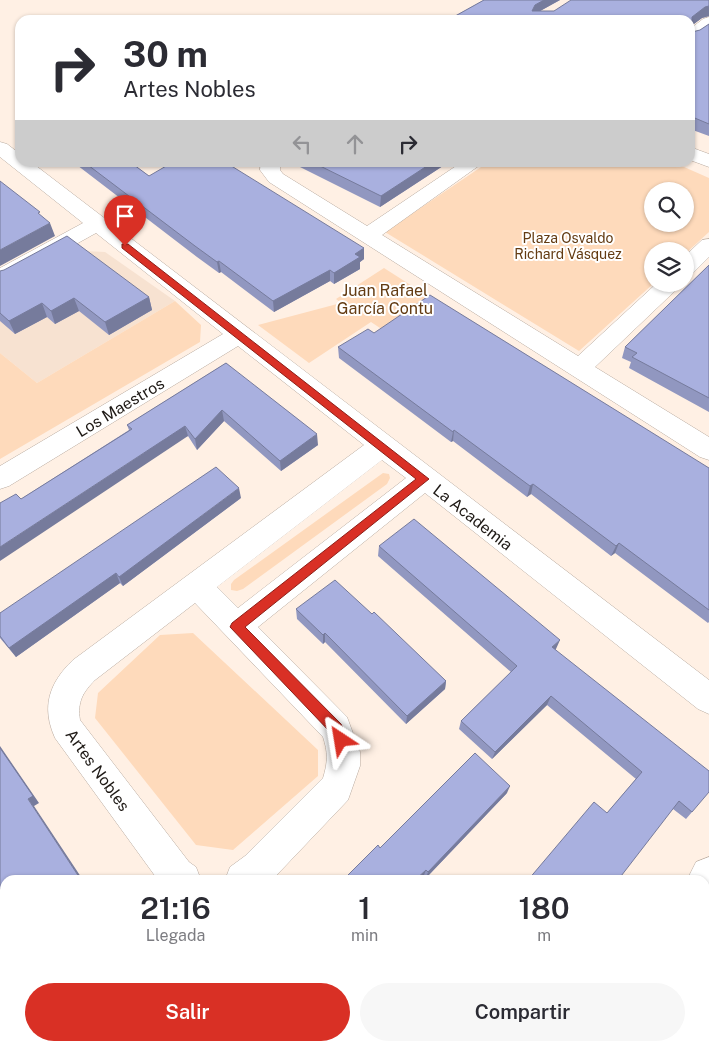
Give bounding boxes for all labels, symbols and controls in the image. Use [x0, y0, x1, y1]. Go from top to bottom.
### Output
text: 30 m [123, 34, 208, 75]
icon: right [40, 35, 105, 100]
text: Artes Nobles [123, 76, 256, 102]
icon: left [288, 130, 316, 158]
icon: ahead [341, 130, 369, 158]
icon: right [394, 130, 422, 158]
map controls [644, 182, 694, 292]
button: search [644, 182, 694, 232]
pin [104, 195, 146, 246]
icon: arrive [111, 202, 139, 230]
park label: Plaza Osvaldo Richard Vásquez [514, 230, 622, 262]
button: layers [644, 242, 694, 292]
park label: Juan Rafael García Contu [337, 281, 433, 318]
street label: Los Maestros [73, 374, 168, 441]
street label: La Academia [429, 480, 516, 554]
position arrow [314, 713, 366, 765]
street label: Artes Nobles [62, 726, 134, 815]
text: 21:16 [140, 890, 211, 926]
text: 1 [358, 890, 371, 926]
text: 180 [519, 890, 570, 926]
text: Llegada [146, 926, 205, 945]
text: min [351, 926, 378, 945]
text: m [537, 926, 551, 945]
button: Salir [25, 983, 350, 1041]
button: Compartir [360, 983, 685, 1041]

